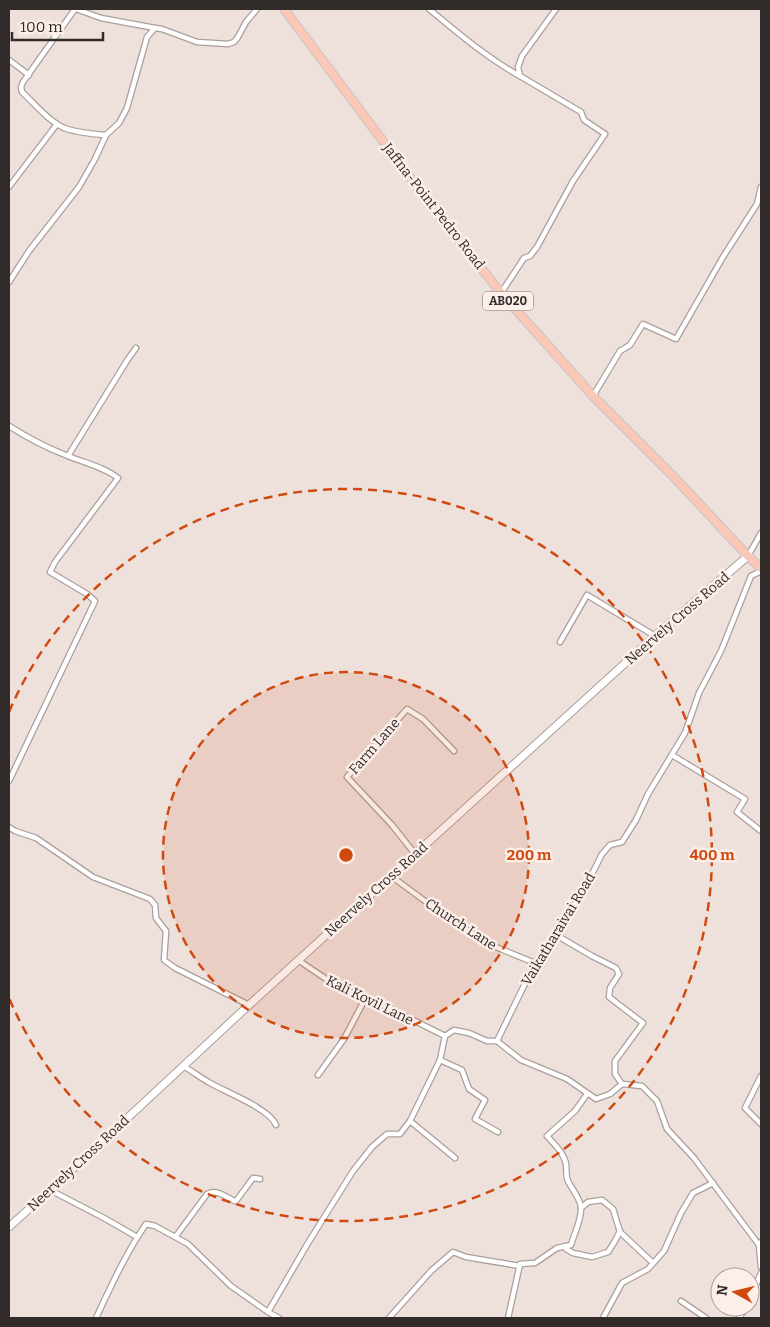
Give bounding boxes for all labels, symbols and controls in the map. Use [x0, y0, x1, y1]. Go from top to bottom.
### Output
scale bar [12, 10, 104, 42]
text: 100 m [20, 18, 63, 36]
street label: Jaffna-Point Pedro Road [378, 139, 488, 273]
road number: AB020 [483, 292, 533, 310]
street label: Neervely Cross Road [622, 568, 733, 668]
street label: Farm Lane [345, 715, 403, 778]
street label: Neervely Cross Road [321, 839, 431, 940]
centre of rings [337, 846, 355, 864]
text: 200 m [507, 846, 552, 864]
text: 400 m [689, 846, 735, 864]
street label: Vaikatharaivai Road [518, 870, 599, 989]
street label: Church Lane [422, 895, 500, 954]
street label: Kali Kovil Lane [323, 972, 416, 1029]
street label: Neervely Cross Road [24, 1112, 133, 1215]
north arrow [710, 1267, 760, 1317]
text: N [713, 1284, 732, 1297]

